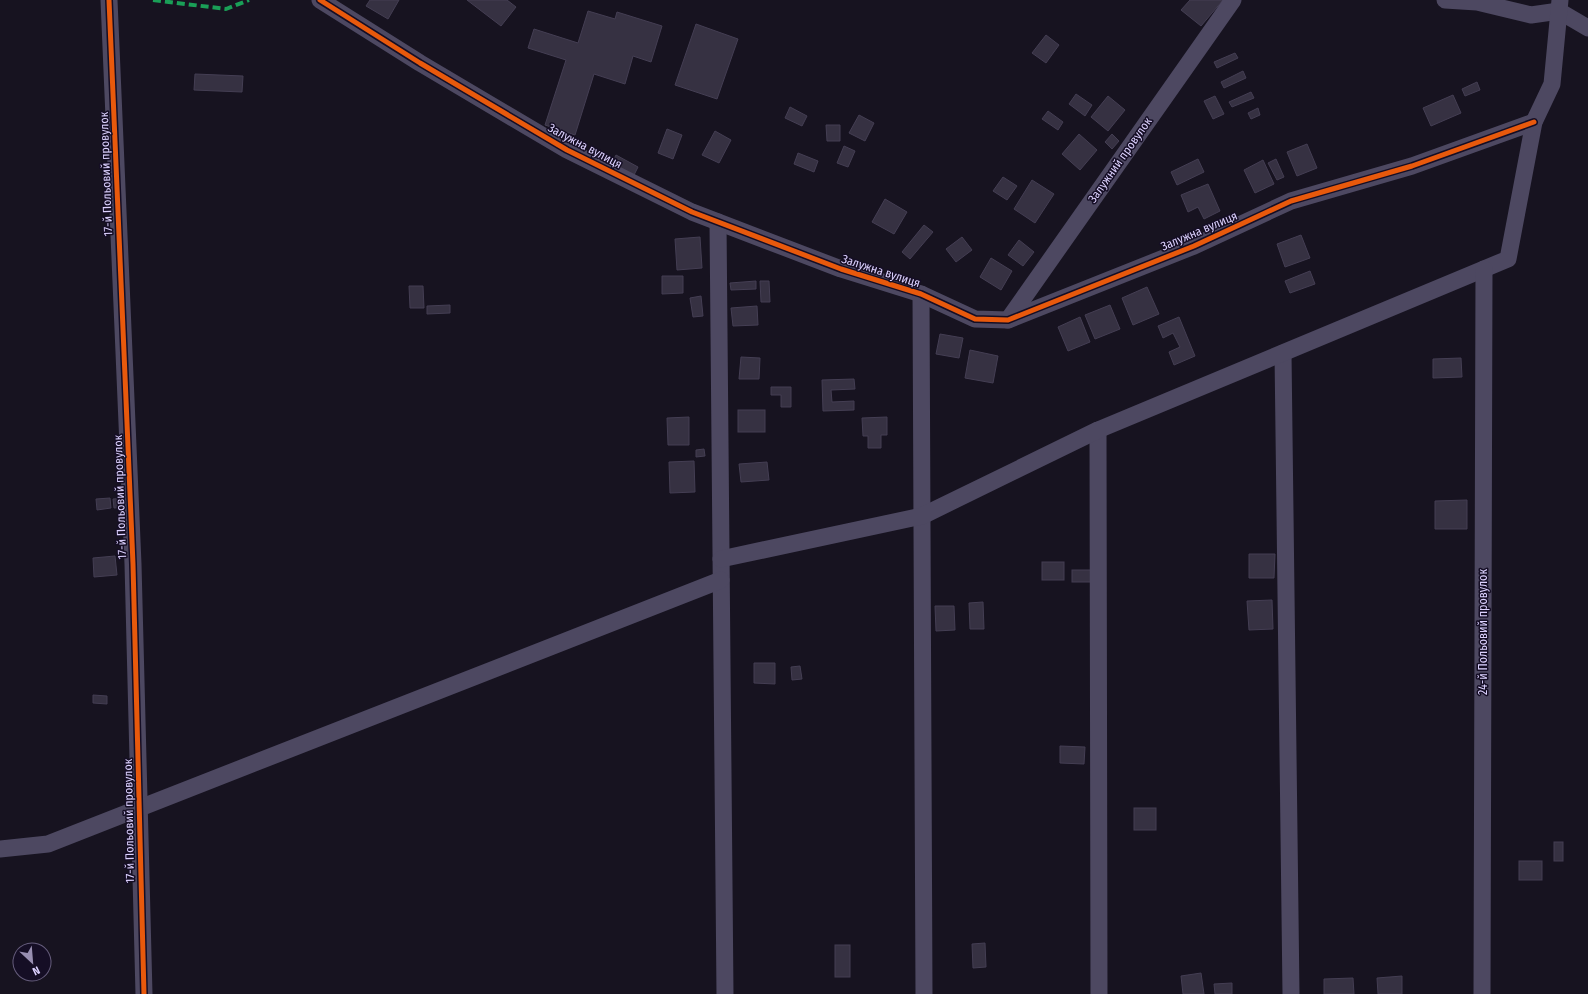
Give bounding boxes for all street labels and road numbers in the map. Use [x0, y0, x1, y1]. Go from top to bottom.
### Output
street label: 17-й Польовий провулок [97, 111, 115, 237]
street label: Залужний провулок [1085, 114, 1155, 205]
street label: Залужна вулиця [546, 121, 624, 171]
street label: Залужна вулиця [1159, 209, 1239, 253]
street label: Залужна вулиця [840, 252, 922, 290]
street label: 17-й Польовий провулок [111, 434, 129, 560]
street label: 24-й Польовий провулок [1476, 569, 1490, 695]
street label: 17-й Польовий провулок [121, 758, 137, 883]

